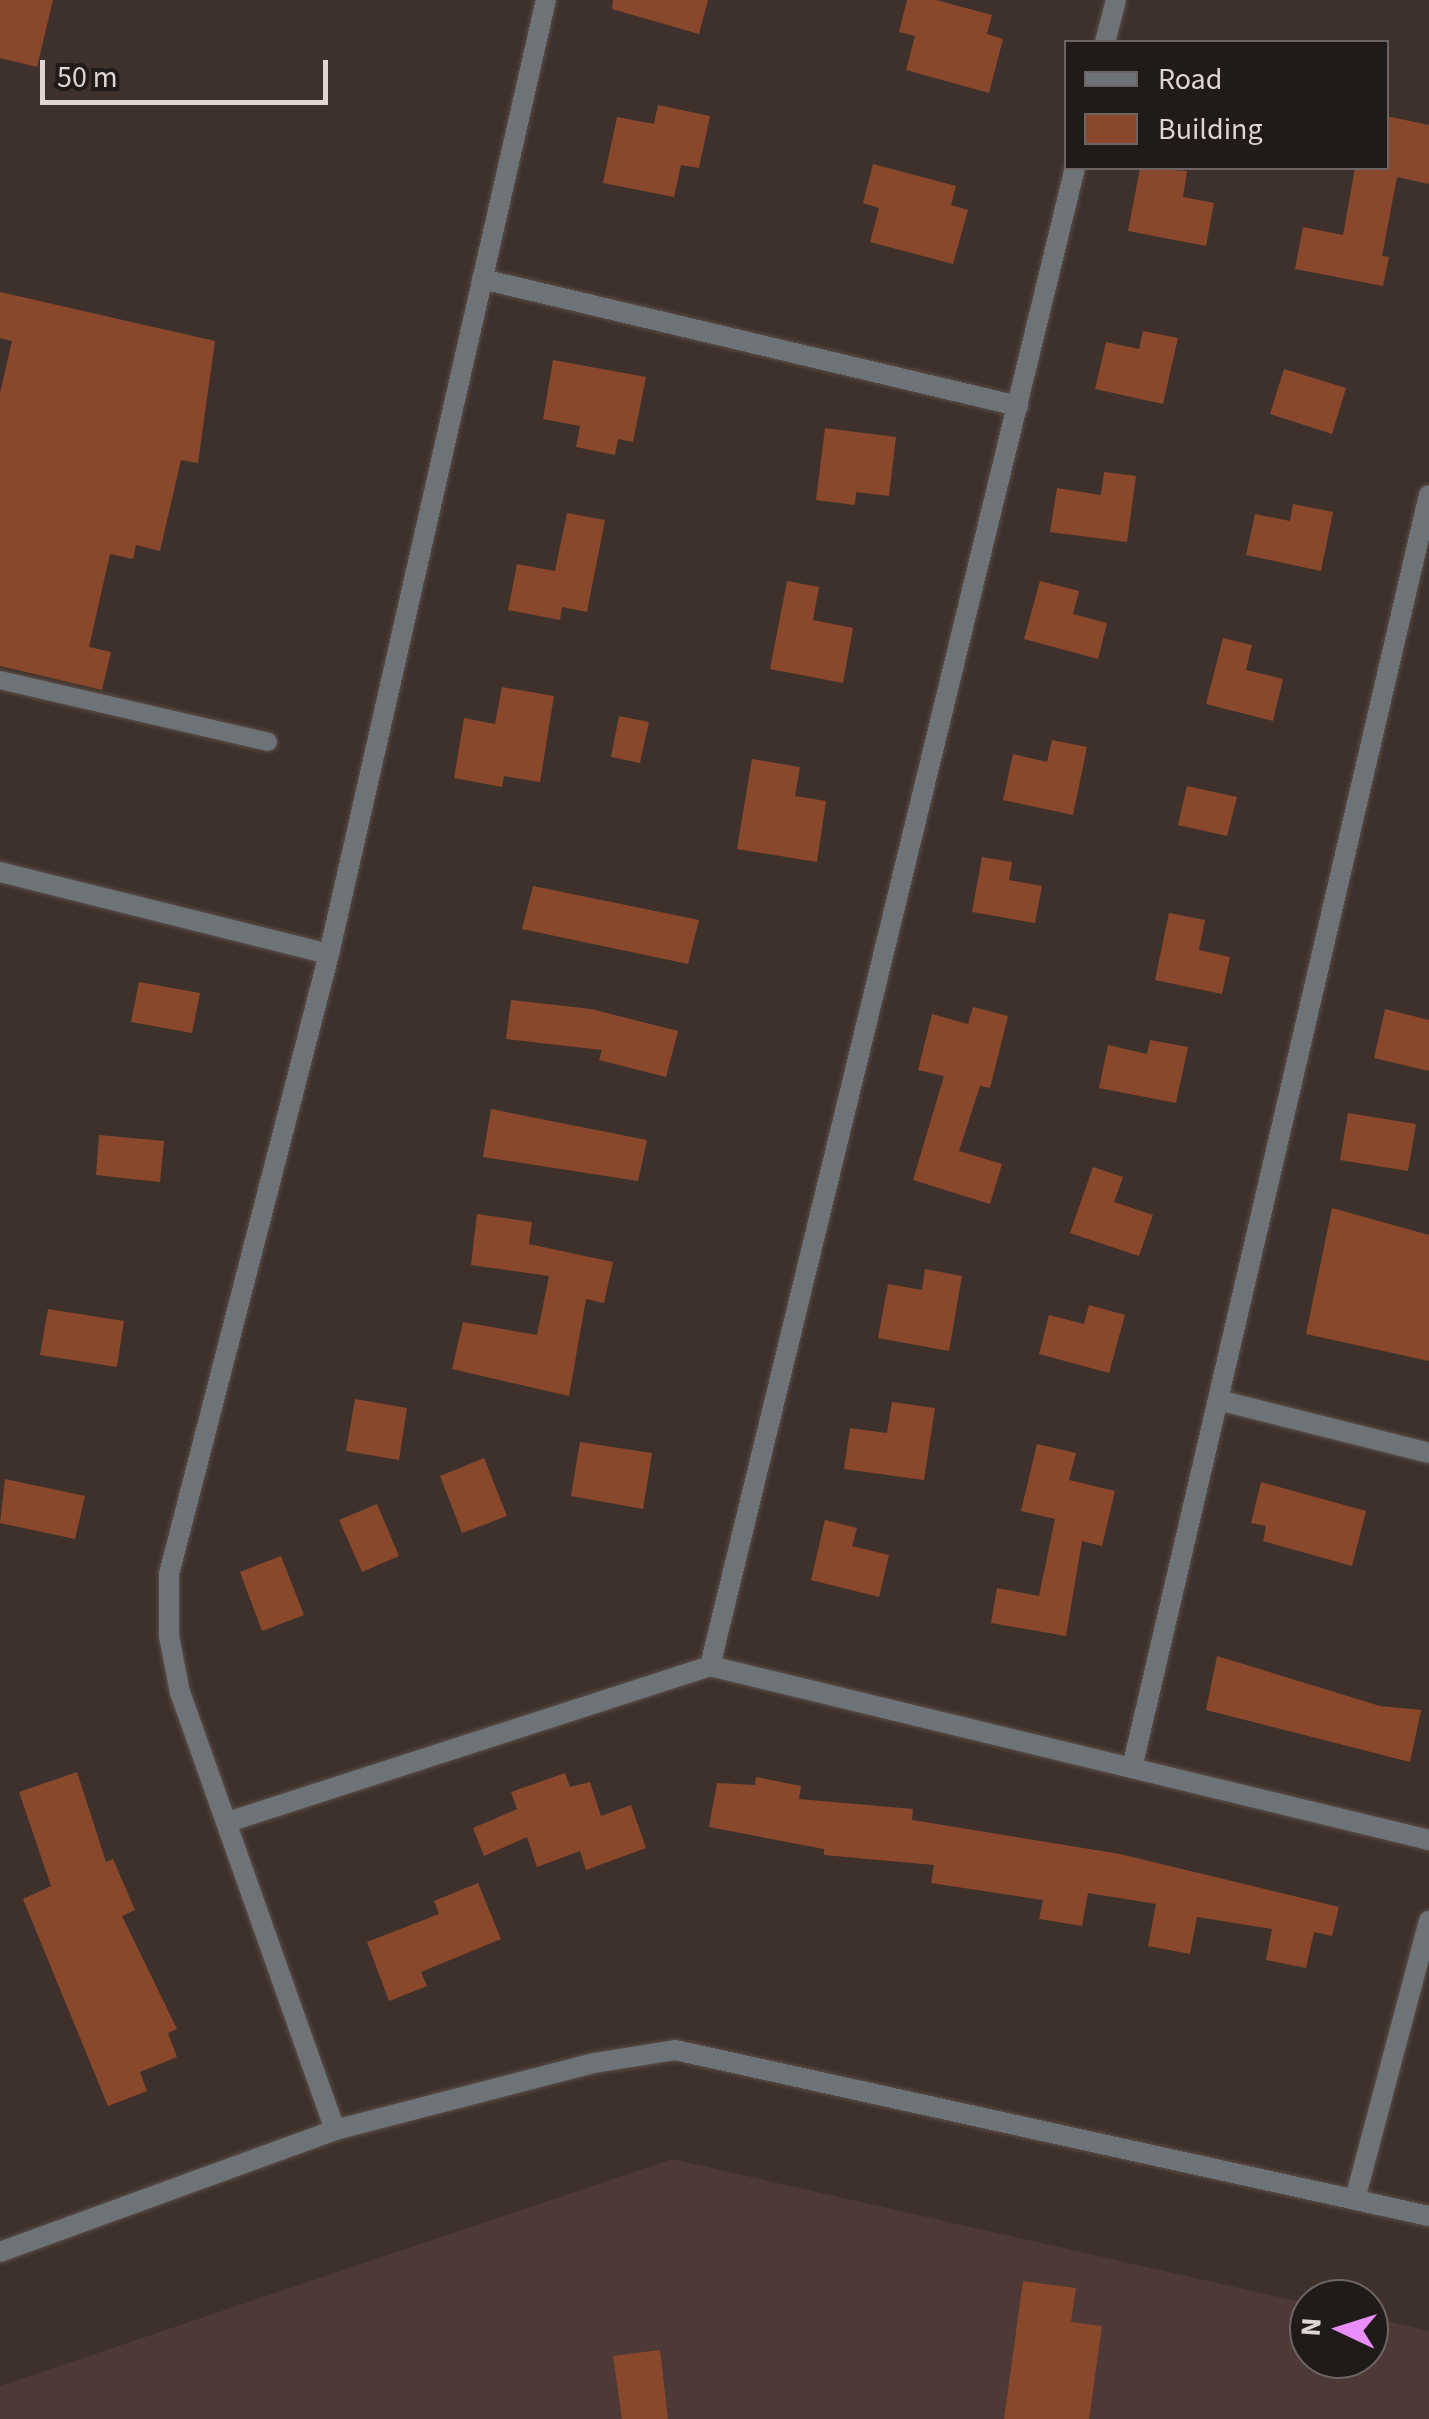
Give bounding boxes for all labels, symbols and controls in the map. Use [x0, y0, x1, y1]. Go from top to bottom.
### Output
scale bar [45, 40, 332, 102]
legend [1064, 40, 1389, 170]
text: 50 m [57, 56, 118, 99]
text: Road [1158, 58, 1222, 101]
text: Building [1158, 108, 1263, 151]
north arrow [1289, 2279, 1389, 2379]
text: N [1290, 2316, 1332, 2338]

